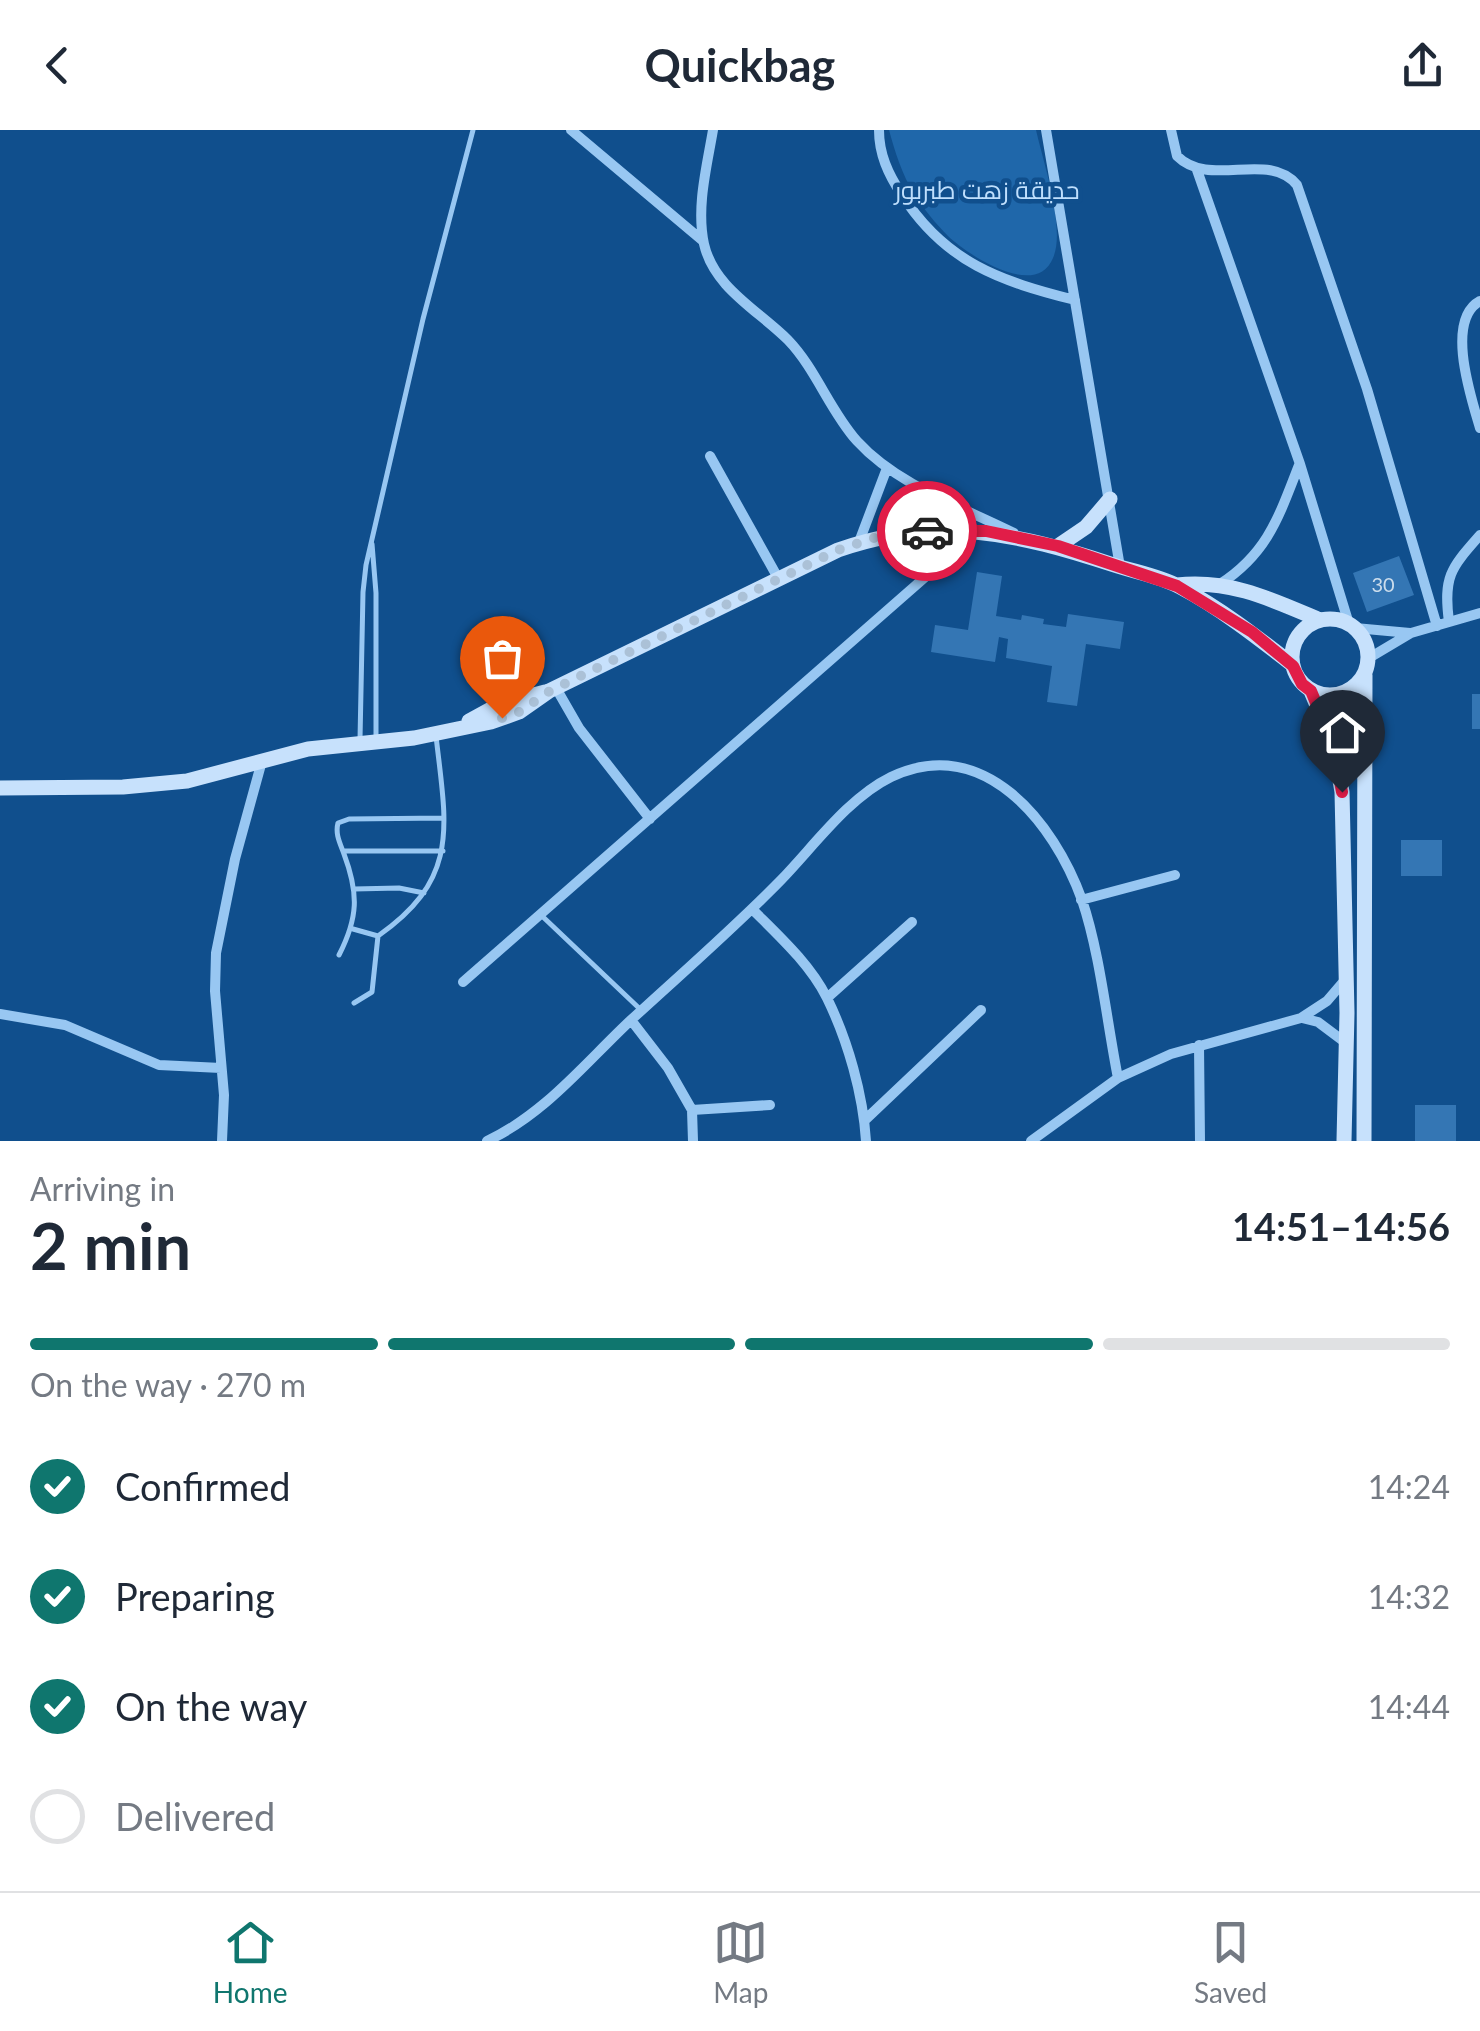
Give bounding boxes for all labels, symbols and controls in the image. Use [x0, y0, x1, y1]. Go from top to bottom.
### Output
icon: back [30, 38, 85, 93]
text: Quickbag [645, 38, 835, 92]
icon: share [1395, 38, 1450, 93]
park label: حديقة زهت طبربور [892, 174, 1080, 205]
courier [877, 481, 977, 581]
icon: car [900, 504, 955, 559]
house number: 30 [1371, 572, 1395, 596]
pin [460, 616, 545, 719]
icon: bag [475, 631, 530, 686]
pin [1300, 690, 1385, 793]
icon: home [1315, 705, 1370, 760]
text: Arriving in [30, 1169, 175, 1208]
text: 14:51–14:56 [1232, 1203, 1450, 1249]
text: 2 min [30, 1206, 191, 1284]
text: On the way · 270 m [30, 1365, 306, 1404]
icon: check [30, 1459, 85, 1514]
text: Confirmed [115, 1463, 291, 1509]
text: 14:24 [1368, 1467, 1450, 1506]
icon: check [30, 1569, 85, 1624]
text: Preparing [115, 1573, 275, 1619]
text: 14:32 [1368, 1577, 1450, 1616]
icon: check [30, 1679, 85, 1734]
text: On the way [115, 1683, 307, 1729]
text: 14:44 [1368, 1687, 1450, 1726]
text: Delivered [115, 1793, 275, 1839]
tab: Home [213, 1915, 287, 2009]
tab: Map [713, 1915, 768, 2009]
tab: Saved [1194, 1915, 1267, 2009]

